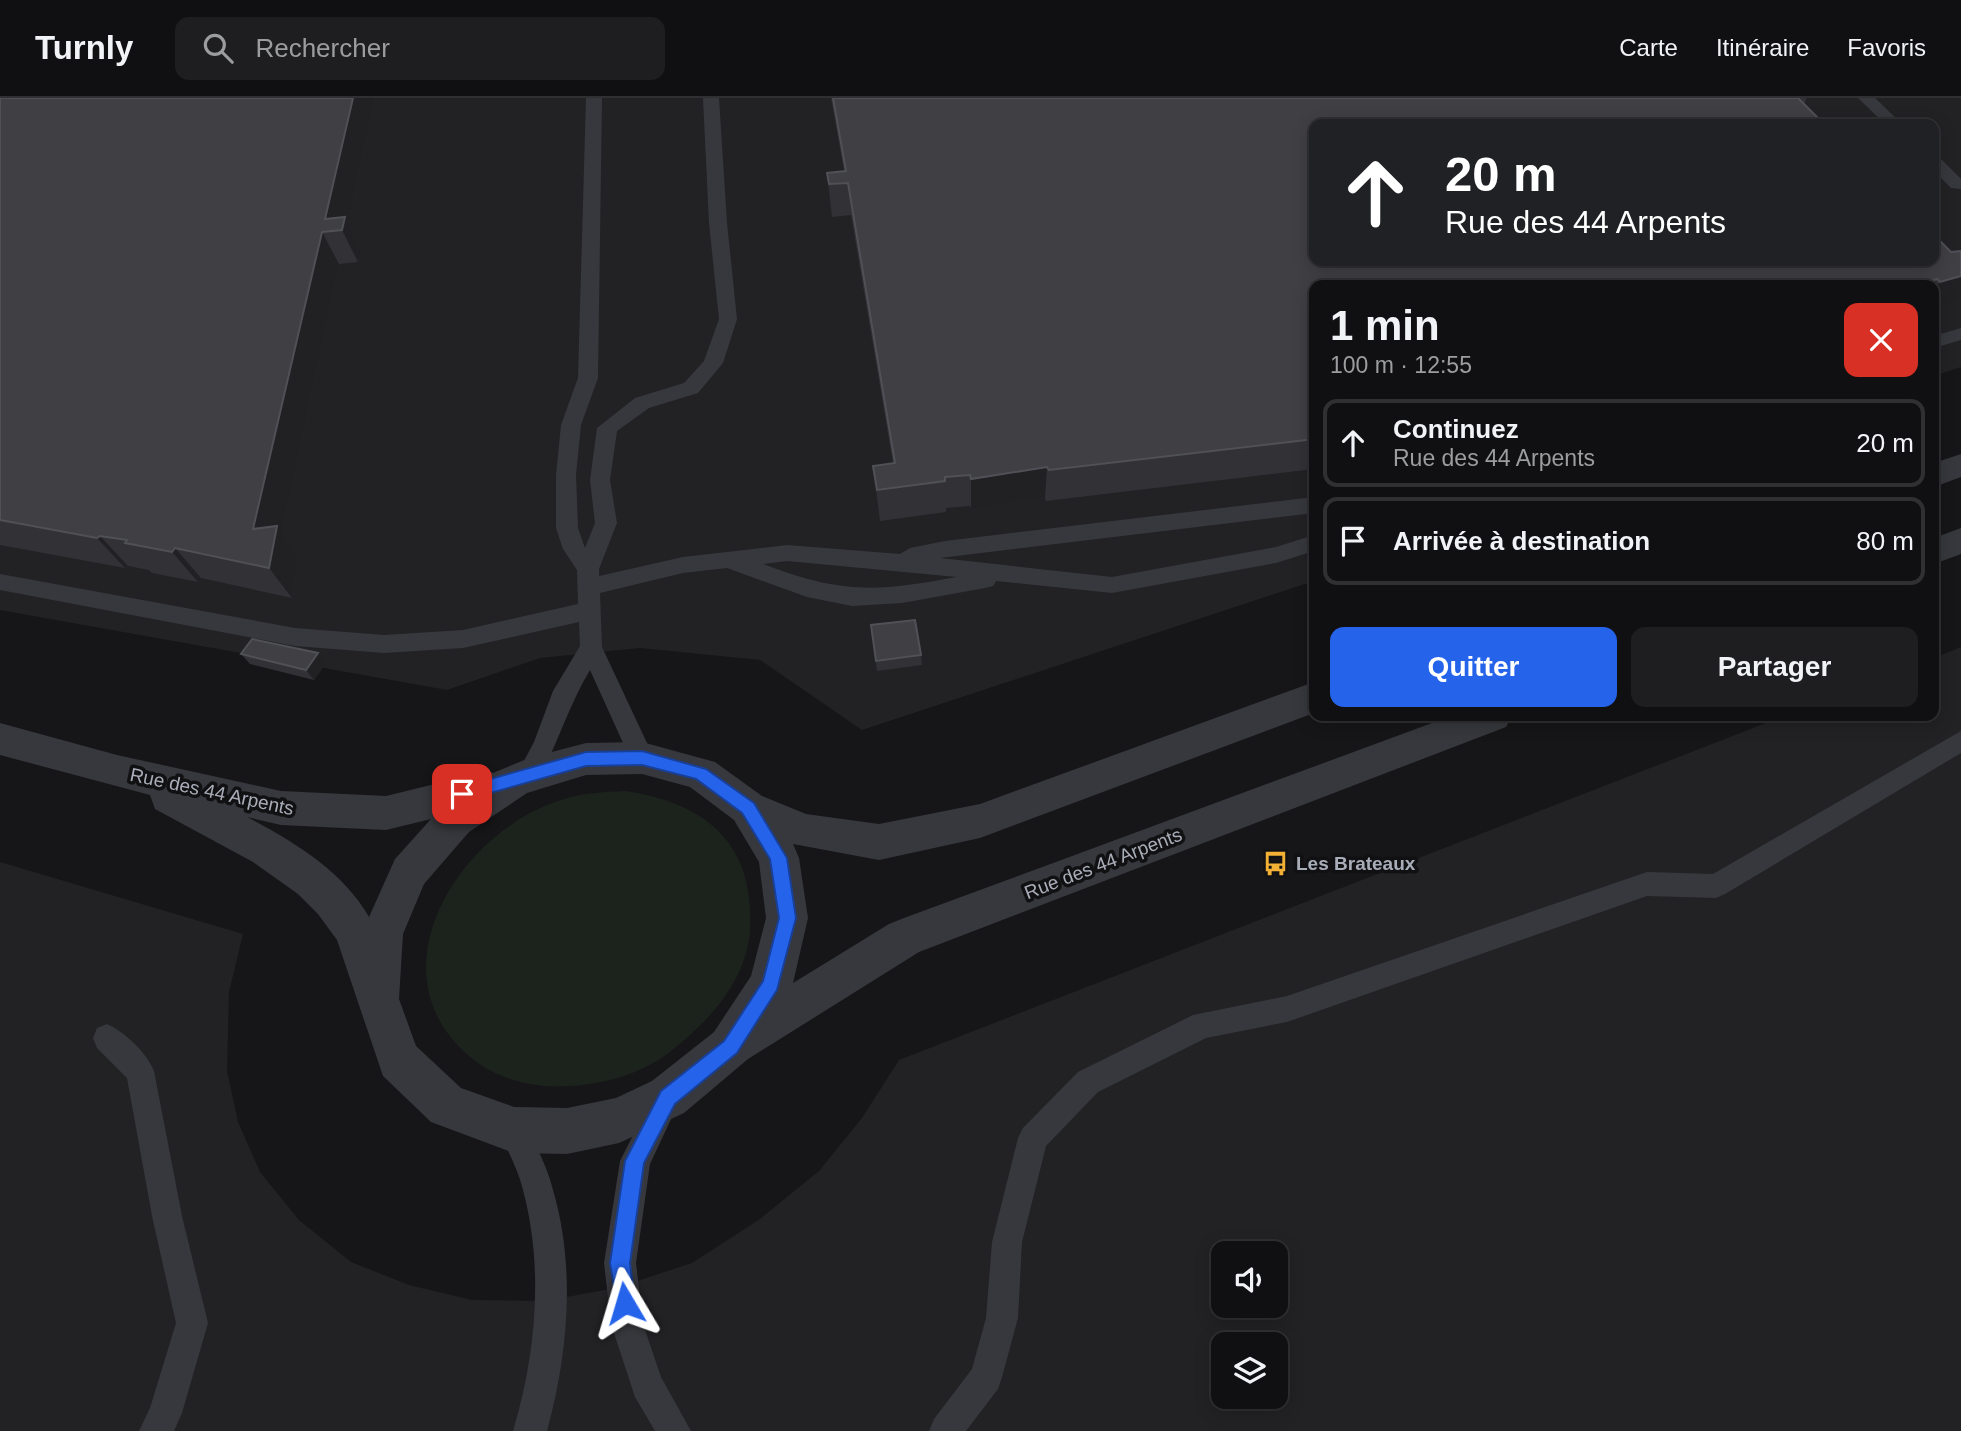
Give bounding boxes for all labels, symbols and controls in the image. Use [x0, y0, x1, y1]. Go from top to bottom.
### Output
search box [175, 17, 665, 80]
text: Turnly [35, 29, 133, 66]
icon: search [199, 29, 237, 67]
text: Rechercher [255, 33, 390, 63]
text: Carte [1619, 34, 1678, 61]
text: Itinéraire [1716, 34, 1809, 61]
text: Favoris [1847, 34, 1926, 61]
icon: ahead [1330, 147, 1421, 238]
text: 20 m [1445, 147, 1557, 201]
text: Rue des 44 Arpents [1445, 204, 1726, 240]
text: 1 min [1330, 302, 1440, 349]
button: close [1844, 303, 1918, 377]
text: 100 m · 12:55 [1330, 352, 1472, 378]
text: Continuez [1393, 414, 1519, 444]
icon: ahead [1334, 424, 1372, 462]
text: 20 m [1856, 428, 1914, 458]
text: Rue des 44 Arpents [1393, 445, 1595, 471]
icon: arrive [1334, 522, 1372, 560]
text: Arrivée à destination [1393, 526, 1650, 556]
text: 80 m [1856, 526, 1914, 556]
button: Quitter [1330, 627, 1617, 707]
button: Partager [1631, 627, 1918, 707]
street label: Rue des 44 Arpents [128, 764, 296, 819]
pin [432, 764, 492, 824]
icon: arrive [443, 775, 481, 813]
street label: Rue des 44 Arpents [1022, 824, 1185, 903]
bus stop icon: Les Brateaux [1262, 849, 1290, 877]
place label: Les Brateaux [1296, 853, 1416, 874]
map controls [1211, 1241, 1288, 1409]
button: sound [1211, 1241, 1288, 1318]
position arrow [588, 1266, 662, 1340]
button: layers [1211, 1332, 1288, 1409]

